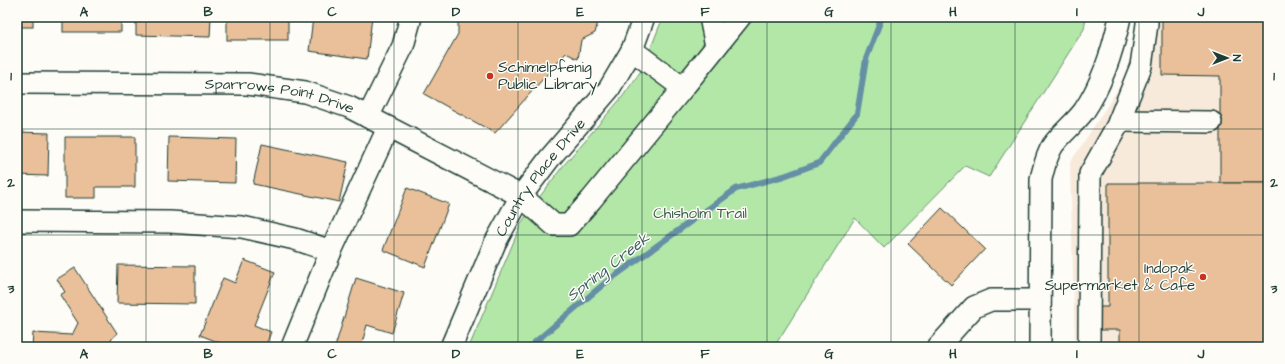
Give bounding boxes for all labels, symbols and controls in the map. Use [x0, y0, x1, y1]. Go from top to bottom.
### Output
text: A [80, 3, 89, 21]
text: B [203, 3, 213, 21]
text: C [327, 3, 337, 21]
text: D [452, 3, 461, 21]
text: E [576, 3, 584, 21]
text: F [700, 3, 710, 21]
text: G [824, 3, 834, 21]
text: H [949, 3, 957, 21]
text: I [1076, 3, 1078, 21]
text: J [1197, 3, 1205, 21]
north arrow [1207, 38, 1247, 78]
text: N [1229, 55, 1244, 62]
place label: Schimelpfenig Public Library [498, 57, 597, 96]
text: 1 [10, 67, 12, 85]
text: 1 [1273, 67, 1275, 85]
marker: Schimelpfenig Public Library [485, 71, 495, 81]
street label: Sparrows Point Drive [205, 73, 358, 119]
street label: Country Place Drive [490, 113, 590, 240]
text: 2 [6, 174, 15, 192]
text: 2 [1269, 174, 1278, 192]
park label: Chisholm Trail [653, 203, 747, 224]
water label: Spring Creek [562, 227, 656, 307]
place label: Indopak Supermarket & Cafe [1045, 258, 1195, 296]
marker: Indopak Supermarket & Cafe [1198, 272, 1208, 282]
text: 3 [7, 280, 15, 298]
text: 3 [1270, 280, 1278, 298]
text: A [80, 345, 89, 363]
text: B [203, 345, 213, 363]
text: C [327, 345, 337, 363]
text: D [452, 345, 461, 363]
text: E [576, 345, 584, 363]
text: F [700, 345, 710, 363]
text: G [824, 345, 834, 363]
text: H [949, 345, 957, 363]
text: I [1076, 345, 1078, 363]
text: J [1197, 345, 1205, 363]

